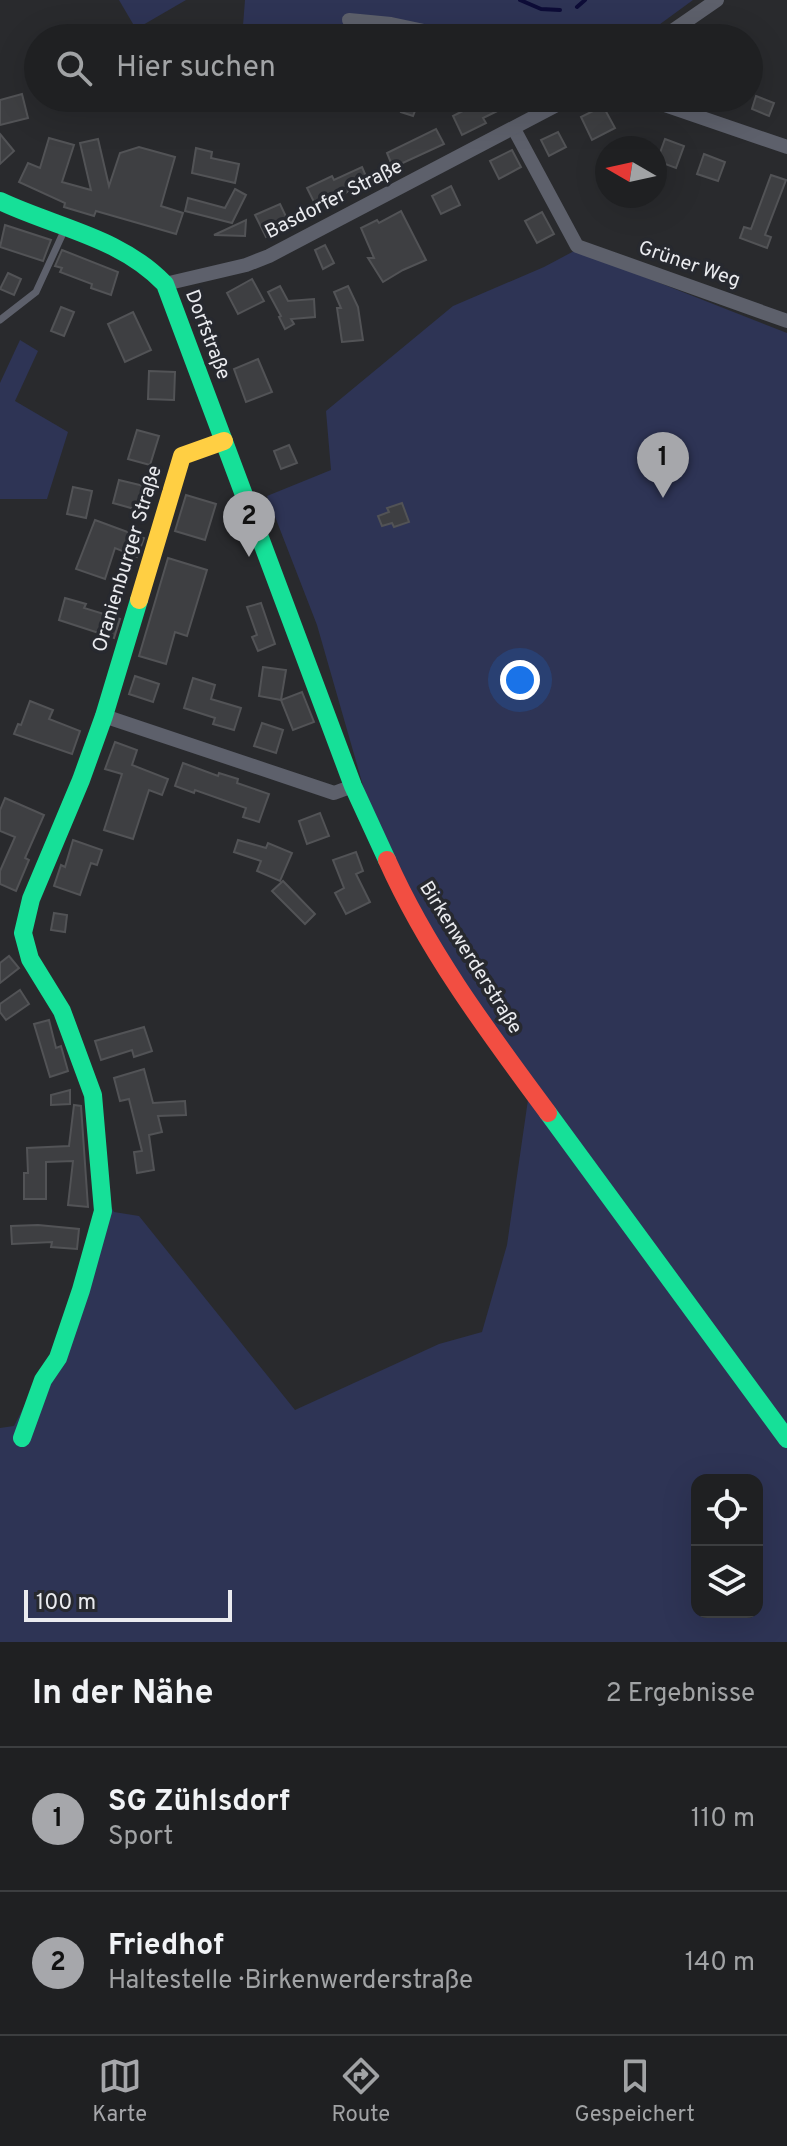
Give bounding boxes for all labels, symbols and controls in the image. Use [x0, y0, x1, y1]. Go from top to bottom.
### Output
search box [24, 24, 763, 112]
icon: search [52, 46, 96, 90]
text: Hier suchen [116, 50, 276, 87]
north arrow [595, 136, 667, 208]
street label: Basdorfer Straße [261, 154, 407, 246]
street label: Grüner Weg [635, 235, 743, 295]
street label: Dorfstraße [178, 286, 236, 384]
pin: 1 [637, 432, 689, 498]
street label: Oranienburger Straße [87, 462, 169, 656]
pin: 2 [223, 491, 275, 557]
your location [500, 660, 540, 700]
street label: Birkenwerderstraße [412, 877, 528, 1039]
map controls [691, 1474, 763, 1618]
button: locate [691, 1474, 763, 1546]
button: layers [691, 1546, 763, 1618]
scale bar [24, 1586, 232, 1622]
text: 100 m [36, 1590, 96, 1617]
text: In der Nähe [32, 1673, 214, 1716]
text: 2 Ergebnisse [606, 1678, 755, 1711]
text: SG Zühlsdorf [108, 1784, 290, 1821]
text: 1 [53, 1803, 63, 1836]
text: 110 m [691, 1803, 755, 1836]
text: Sport [108, 1821, 173, 1854]
text: Friedhof [108, 1928, 224, 1965]
text: 2 [50, 1947, 66, 1980]
text: 140 m [685, 1947, 755, 1980]
text: Haltestelle · Birkenwerderstraße [108, 1965, 473, 1998]
tab: Karte [92, 2054, 147, 2129]
tab: Route [331, 2054, 390, 2129]
tab: Gespeichert [575, 2054, 695, 2129]

